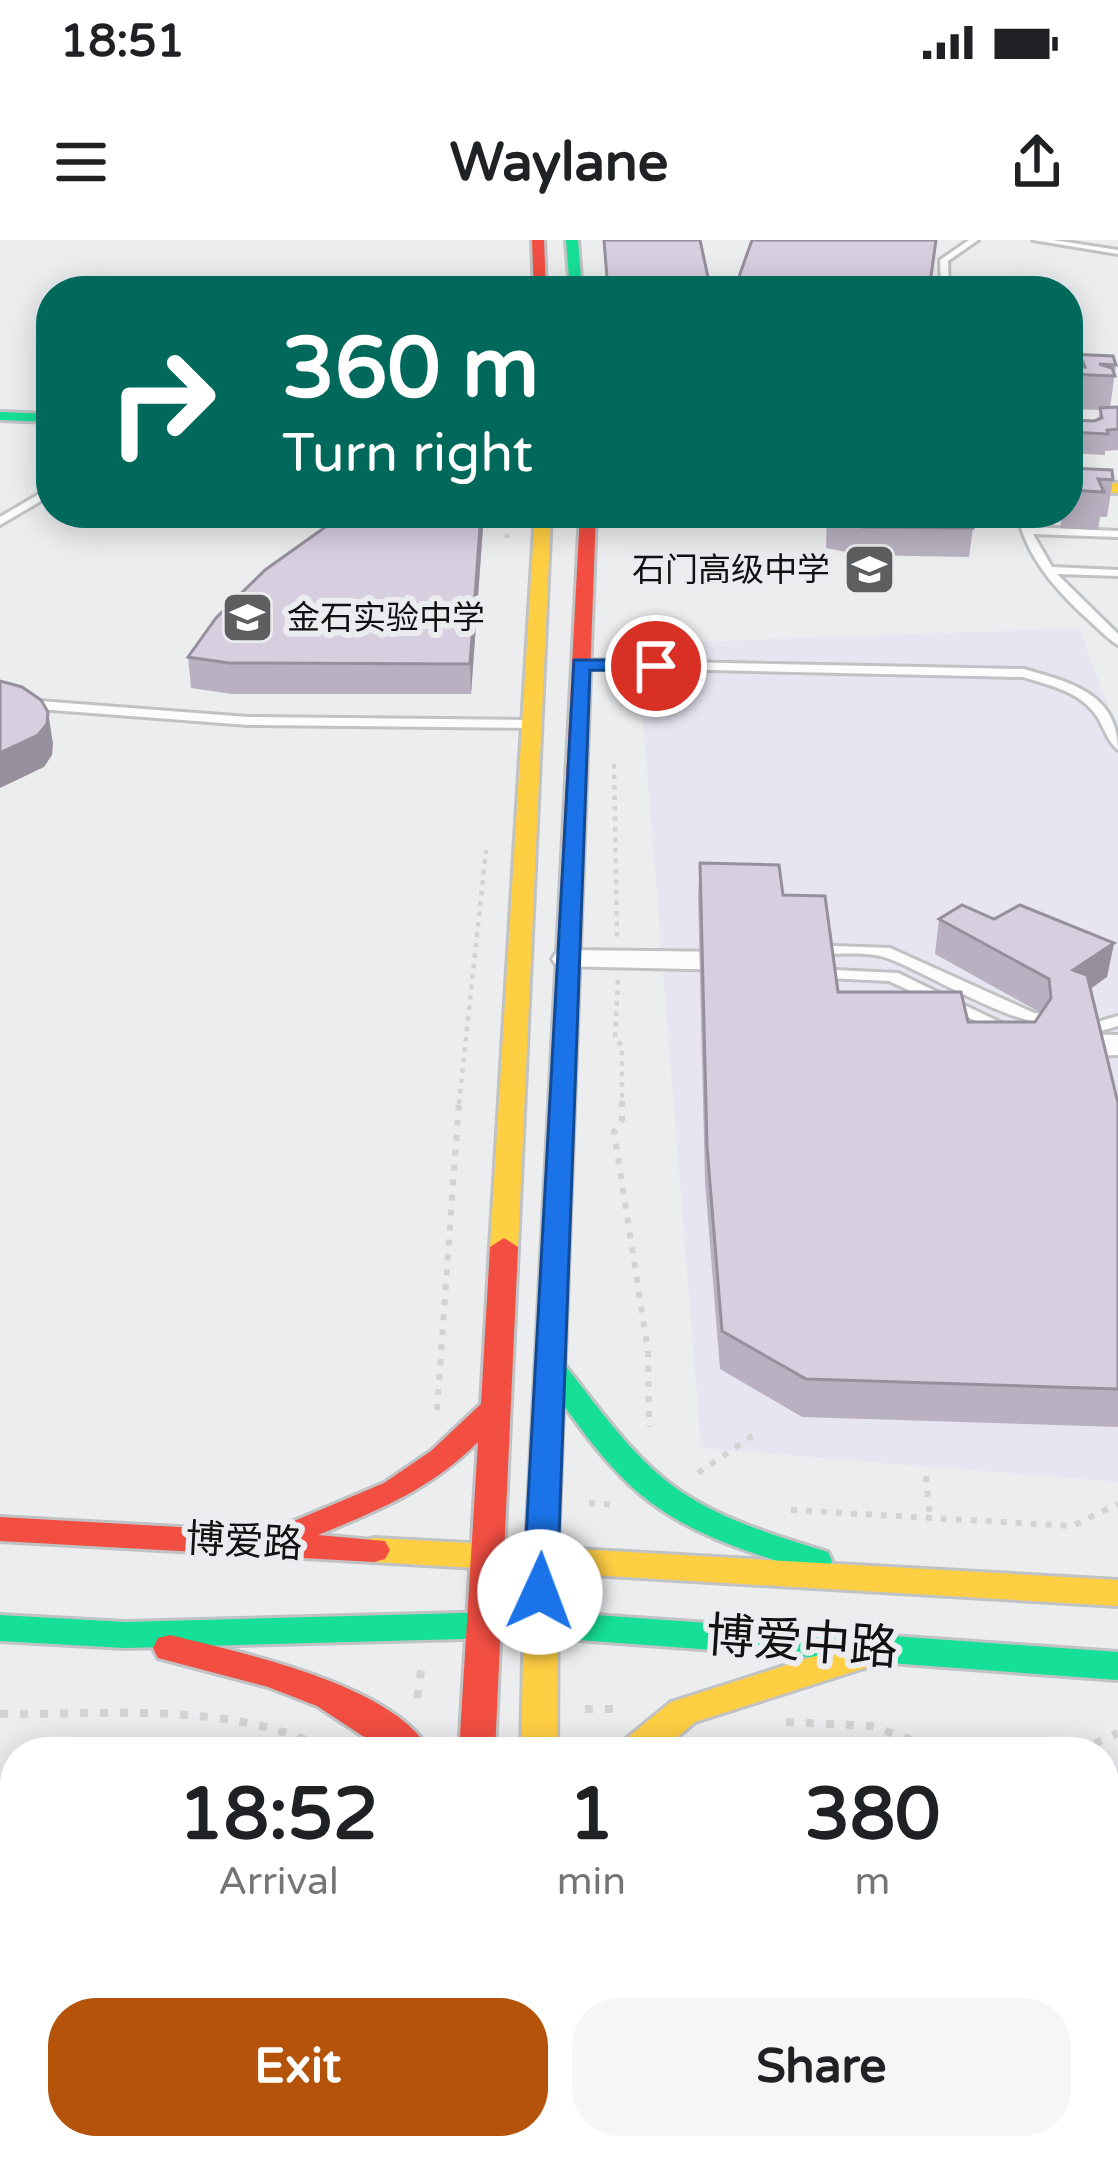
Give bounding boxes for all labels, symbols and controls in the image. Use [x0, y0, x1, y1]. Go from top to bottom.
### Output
text: 18:51 [60, 15, 185, 69]
icon: menu [48, 129, 114, 195]
icon: share [1004, 129, 1070, 195]
text: Waylane [450, 130, 668, 195]
text: 360 m [282, 319, 539, 420]
icon: right [84, 324, 240, 480]
text: Turn right [282, 421, 533, 486]
school or university icon: 石门高级中学 [841, 542, 897, 598]
place label: 石门高级中学 [632, 551, 830, 590]
school or university icon: 金石实验中学 [220, 590, 276, 646]
place label: 金石实验中学 [287, 599, 485, 638]
pin [605, 615, 707, 717]
icon: arrive [623, 633, 689, 699]
street label: 博爱路 [184, 1515, 304, 1569]
position arrow [477, 1529, 603, 1655]
street label: 博爱中路 [704, 1607, 900, 1679]
text: 18:52 [179, 1772, 378, 1859]
text: 1 [569, 1772, 614, 1859]
text: 380 [805, 1772, 940, 1859]
text: Arrival [218, 1858, 339, 1905]
text: min [557, 1858, 626, 1905]
text: m [855, 1858, 890, 1905]
button: Exit [48, 1998, 548, 2136]
button: Share [572, 1998, 1071, 2136]

